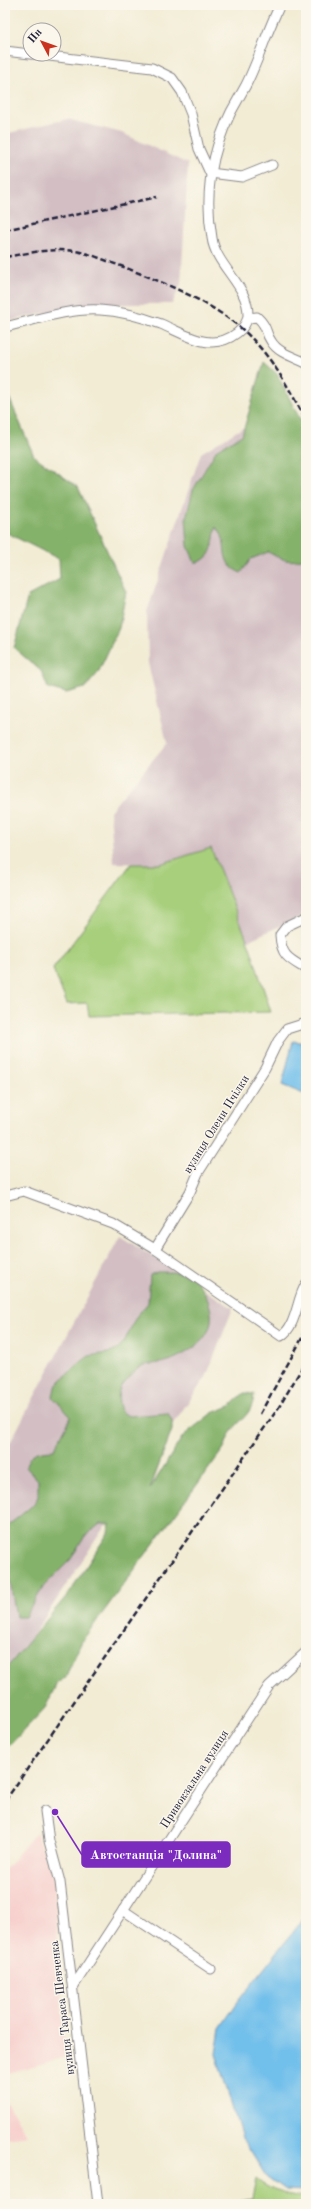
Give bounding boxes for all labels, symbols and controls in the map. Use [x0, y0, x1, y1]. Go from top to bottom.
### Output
north arrow [22, 22, 62, 62]
text: Пн [26, 27, 45, 46]
street label: вулиця Олени Пчілки [181, 1073, 252, 1176]
street label: Привокзальна вулиця [159, 1728, 231, 1831]
callout: Автостанція "Долина" [82, 1842, 230, 1867]
text: Автостанція "Долина" [90, 1849, 222, 1862]
street label: вулиця Тараса Шевченка [49, 1940, 77, 2076]

